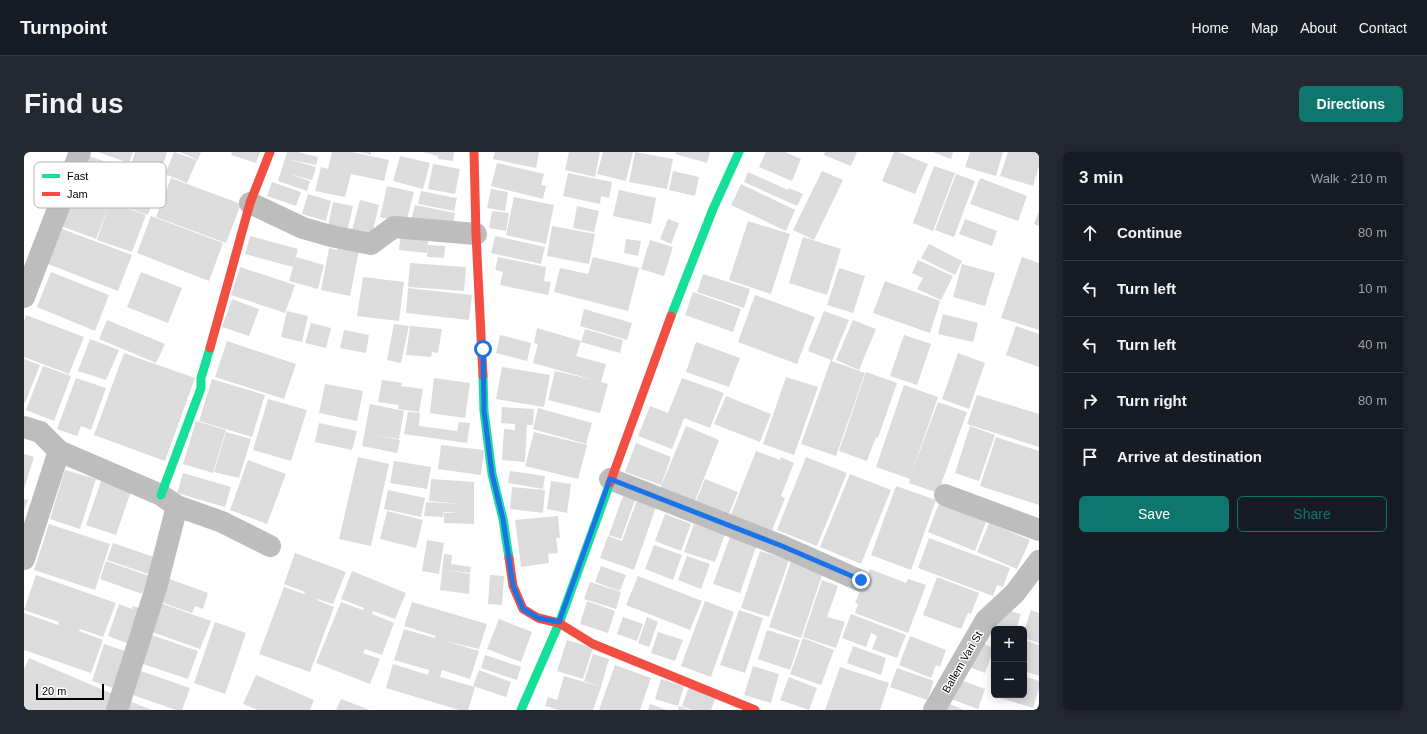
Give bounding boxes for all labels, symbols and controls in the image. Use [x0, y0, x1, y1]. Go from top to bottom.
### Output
text: Turnpoint [20, 17, 107, 38]
text: Home [1192, 20, 1229, 36]
text: Map [1251, 20, 1278, 36]
text: About [1300, 20, 1337, 36]
text: Contact [1359, 20, 1407, 36]
button: Directions [1299, 86, 1403, 122]
text: Find us [24, 88, 124, 119]
legend [34, 162, 166, 208]
text: 3 min [1079, 168, 1123, 187]
text: Fast [67, 170, 88, 182]
text: Walk · 210 m [1311, 171, 1387, 186]
text: Jam [67, 188, 88, 200]
icon: ahead [1079, 222, 1101, 244]
text: Continue [1117, 224, 1182, 241]
text: 80 m [1358, 225, 1387, 240]
icon: left [1079, 278, 1101, 300]
text: Turn left [1117, 280, 1176, 297]
text: 10 m [1358, 281, 1387, 296]
icon: left [1079, 334, 1101, 356]
text: Turn left [1117, 336, 1176, 353]
text: 40 m [1358, 337, 1387, 352]
route start [474, 340, 492, 358]
icon: right [1079, 390, 1101, 412]
text: Turn right [1117, 392, 1187, 409]
text: 80 m [1358, 393, 1387, 408]
icon: arrive [1079, 446, 1101, 468]
text: Arrive at destination [1117, 448, 1262, 465]
button: Save [1079, 496, 1229, 532]
button: Share [1237, 496, 1387, 532]
route end [852, 571, 870, 589]
map controls [991, 626, 1027, 698]
button: + [991, 626, 1027, 662]
street label: Ballem Vari St [940, 629, 984, 695]
button: − [991, 662, 1027, 698]
scale bar [36, 682, 104, 701]
text: 20 m [42, 685, 66, 697]

